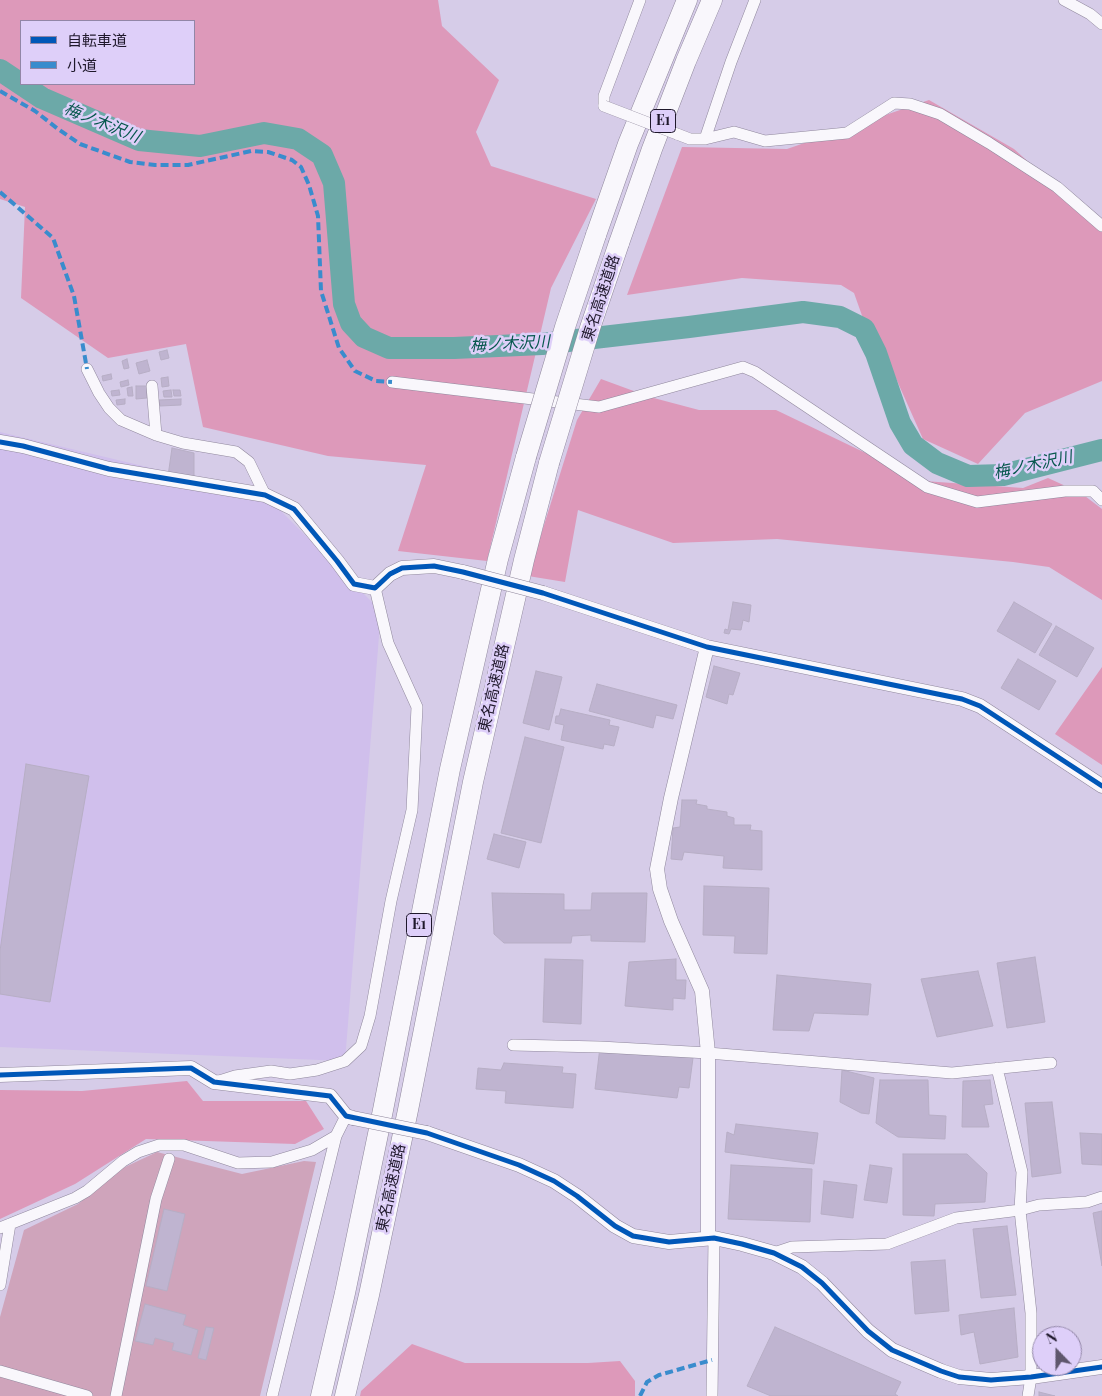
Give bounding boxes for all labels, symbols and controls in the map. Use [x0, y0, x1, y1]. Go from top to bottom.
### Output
legend [20, 20, 195, 85]
text: 自転車道 [67, 30, 127, 50]
text: 小道 [67, 55, 97, 75]
water label: 梅ノ木沢川 [61, 99, 143, 147]
road number: E1 [650, 110, 676, 132]
street label: 東名高速道路 [579, 252, 623, 344]
water label: 梅ノ木沢川 [470, 332, 550, 356]
water label: 梅ノ木沢川 [992, 447, 1074, 483]
street label: 東名高速道路 [475, 642, 513, 734]
road number: E1 [406, 914, 432, 936]
street label: 東名高速道路 [373, 1142, 409, 1234]
north arrow [1032, 1326, 1082, 1376]
text: N [1043, 1327, 1060, 1348]

